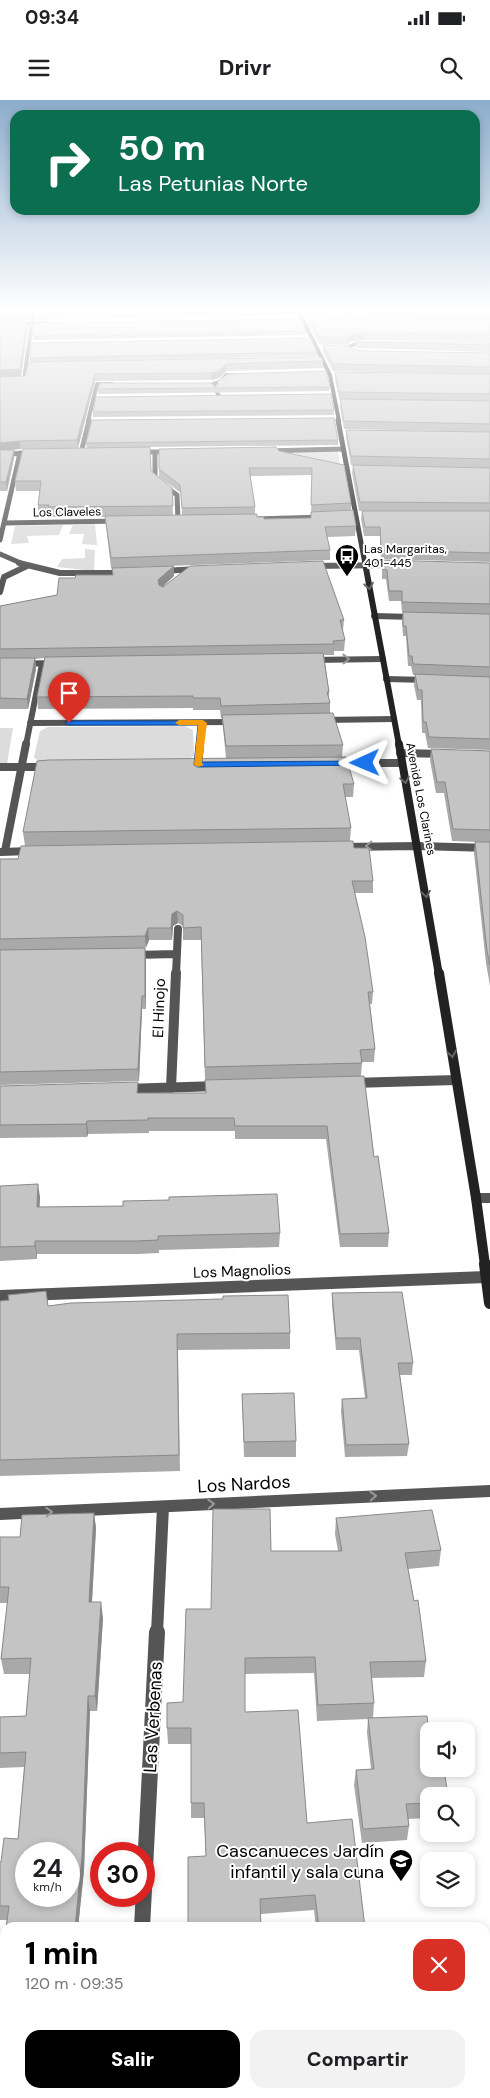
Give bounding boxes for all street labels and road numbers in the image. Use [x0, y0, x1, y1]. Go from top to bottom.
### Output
street label: Los Claveles [33, 503, 101, 521]
street label: Avenida Los Clarines [402, 741, 440, 857]
street label: El Hinojo [148, 978, 170, 1038]
street label: Los Magnolios [193, 1259, 291, 1283]
street label: Los Nardos [197, 1470, 291, 1498]
street label: Las Verbenas [138, 1661, 168, 1773]

